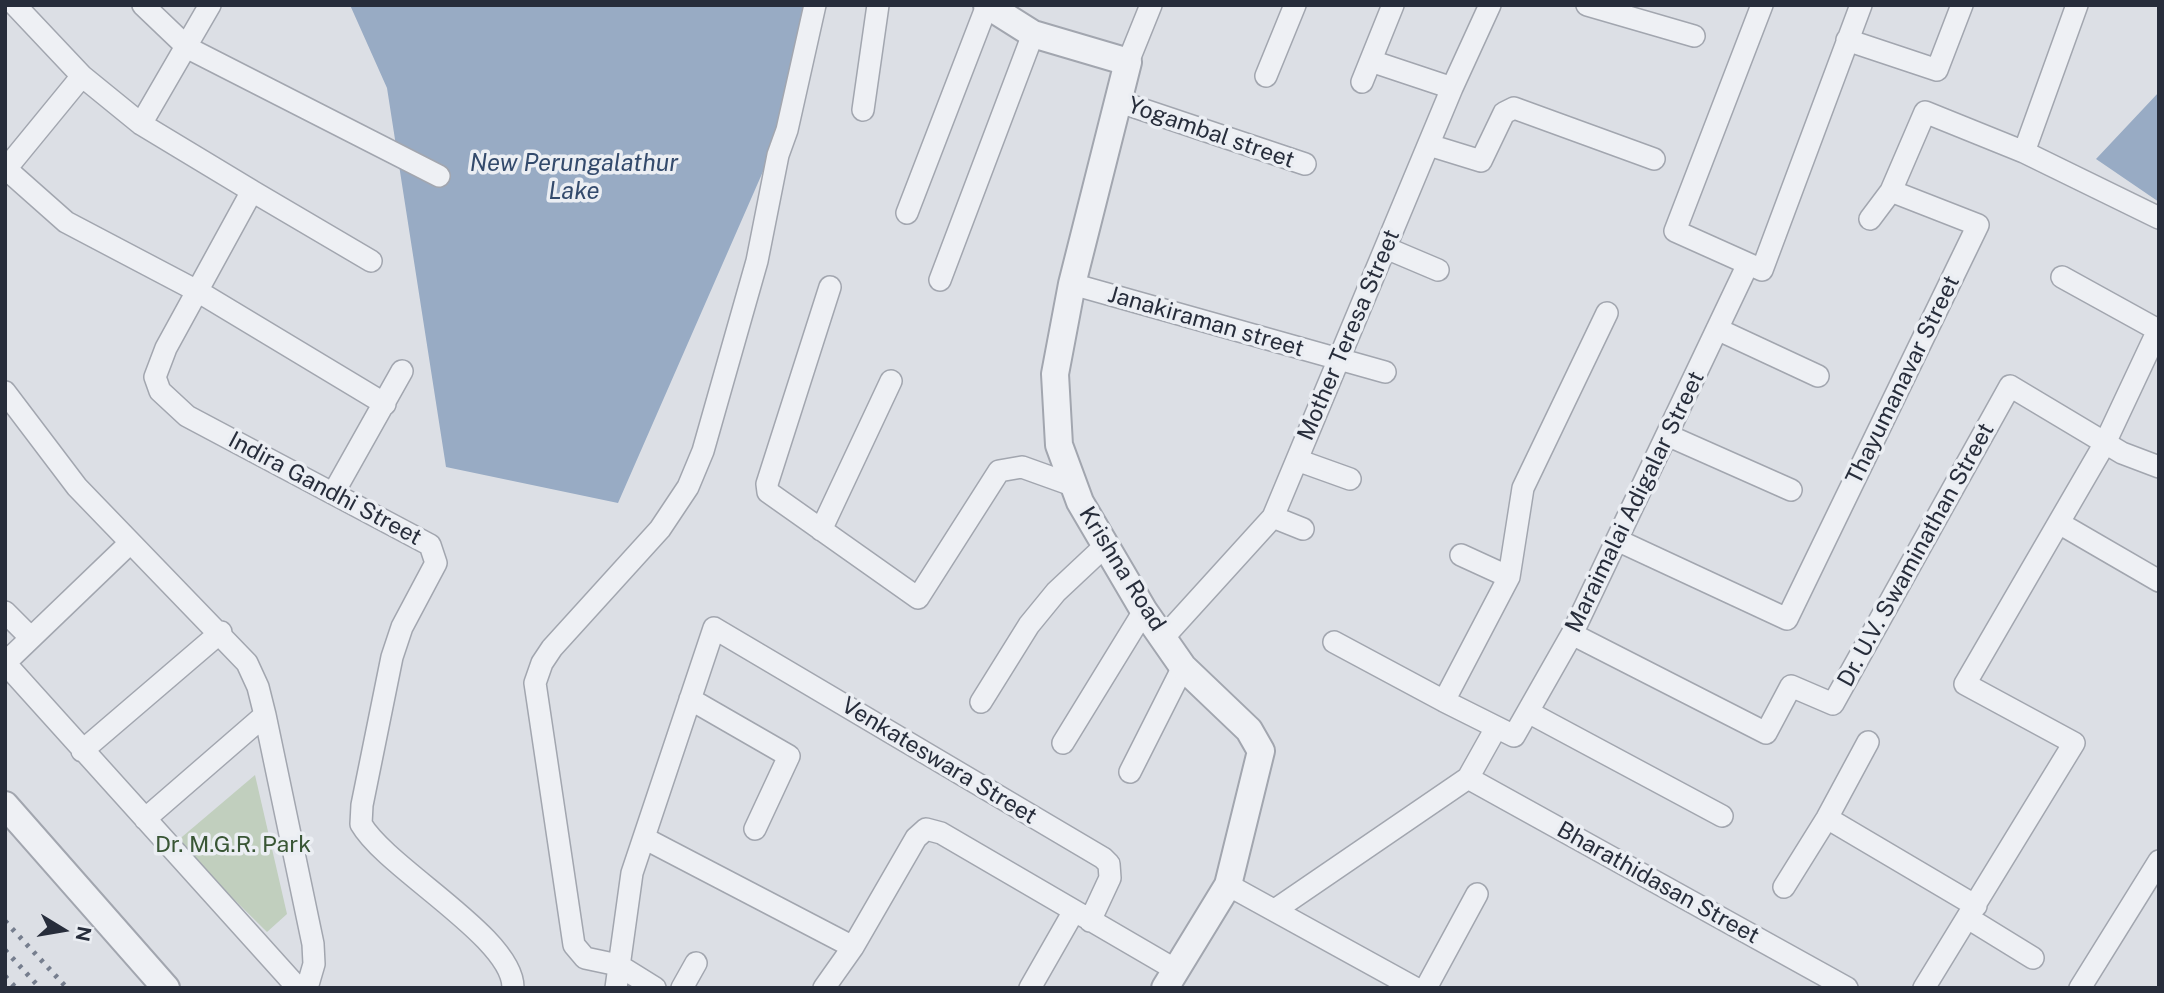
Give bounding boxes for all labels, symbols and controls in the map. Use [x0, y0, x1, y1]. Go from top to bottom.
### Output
street label: Yogambal street [1124, 92, 1298, 174]
water label: New Perungalathur Lake [470, 150, 678, 206]
street label: Mother Teresa Street [1292, 225, 1406, 445]
street label: Thayumanavar Street [1840, 271, 1966, 489]
street label: Janakiraman street [1105, 281, 1307, 363]
street label: Maraimalai Adigalar Street [1560, 367, 1710, 637]
street label: Dr. U.V. Swaminathan Street [1832, 418, 2000, 692]
street label: Indira Gandhi Street [224, 426, 426, 552]
street label: Krishna Road [1073, 502, 1171, 636]
street label: Venkateswara Street [836, 692, 1042, 830]
street label: Bharathidasan Street [1552, 816, 1764, 950]
park label: Dr. M.G.R. Park [155, 831, 311, 859]
north arrow [28, 895, 98, 965]
text: N [71, 925, 96, 943]

